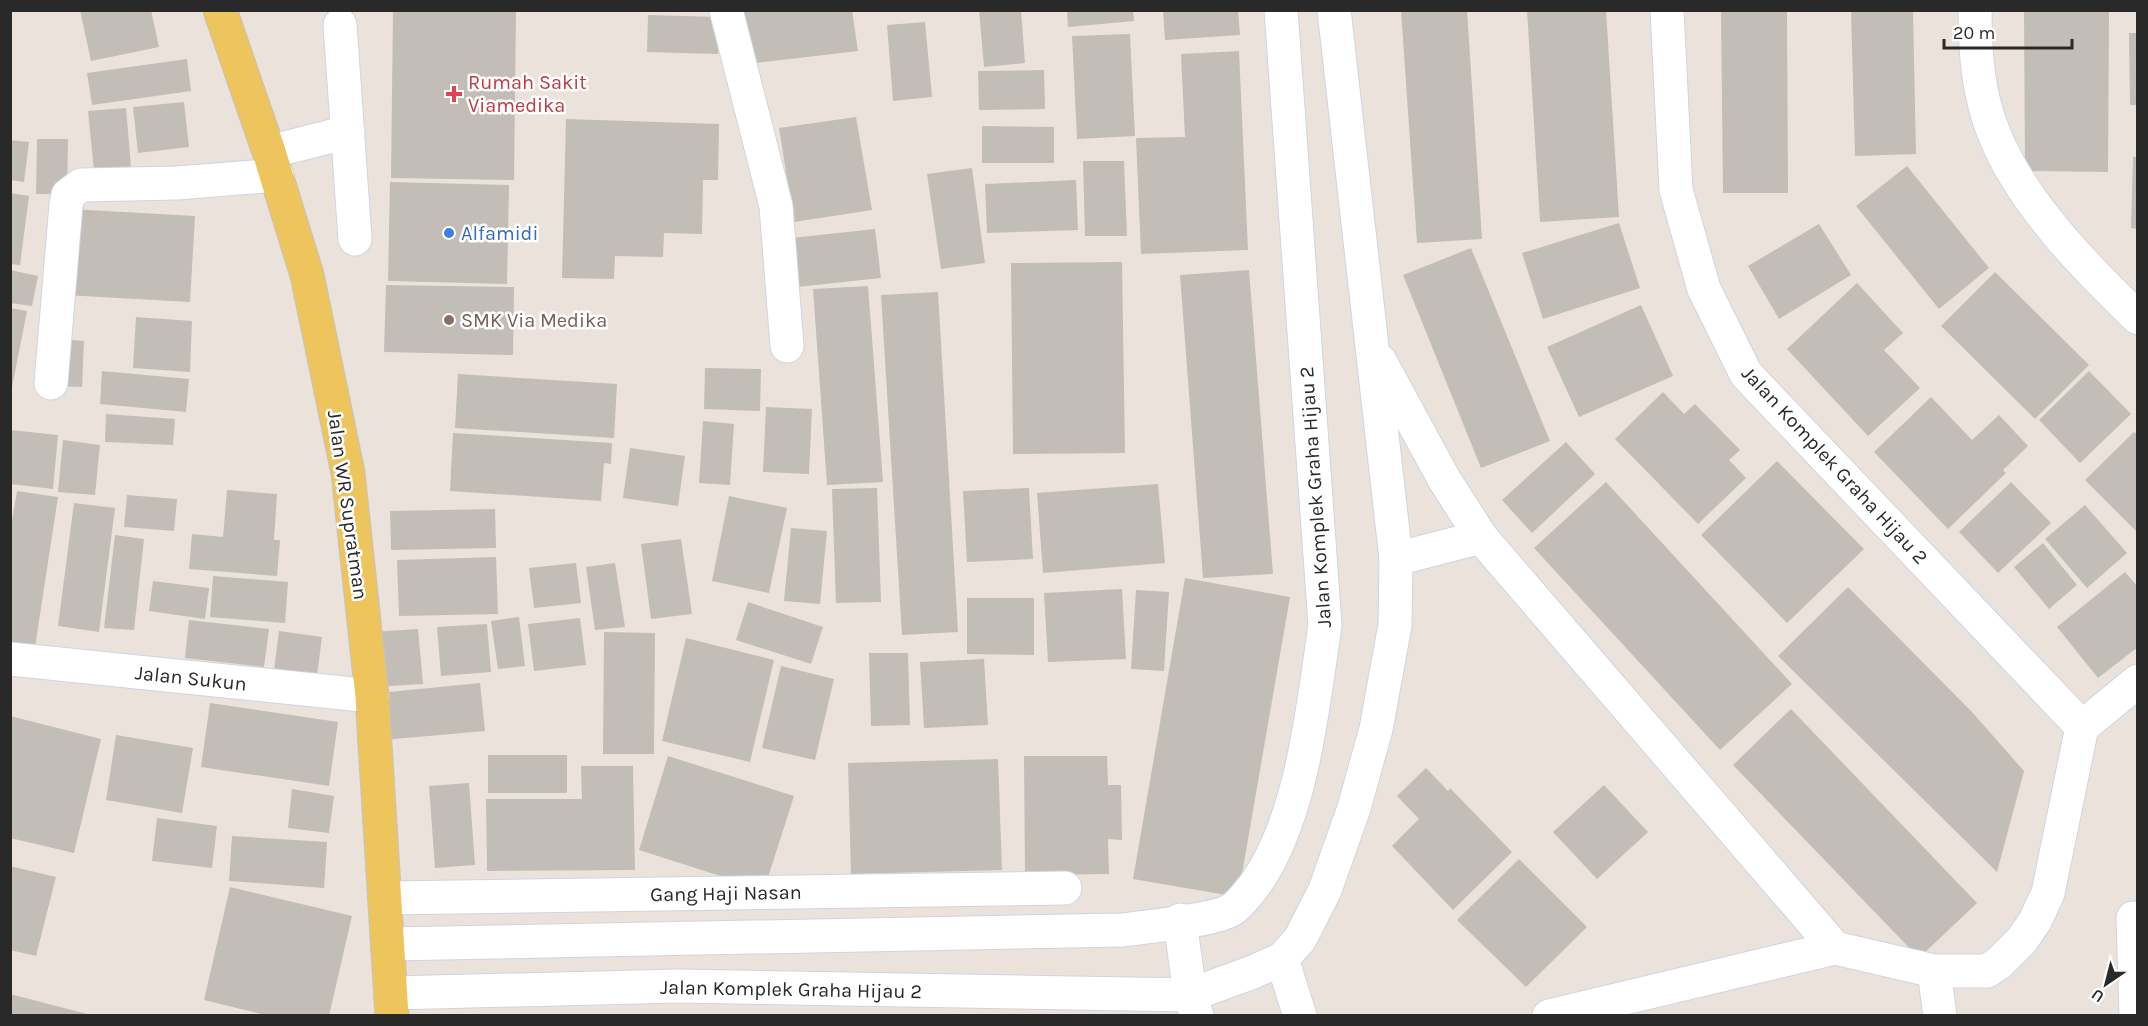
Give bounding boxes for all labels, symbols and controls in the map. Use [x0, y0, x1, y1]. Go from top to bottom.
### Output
scale bar [1944, 12, 2072, 50]
text: 20 m [1953, 22, 1995, 44]
place label: Rumah Sakit Viamedika [468, 71, 587, 117]
marker: Rumah Sakit Viamedika [445, 85, 463, 103]
place label: Alfamidi [461, 222, 538, 245]
marker: Alfamidi [442, 226, 456, 240]
place label: SMK Via Medika [461, 309, 607, 332]
marker: SMK Via Medika [442, 313, 456, 327]
street label: Jalan Komplek Graha Hijau 2 [1737, 362, 1932, 569]
street label: Jalan Komplek Graha Hijau 2 [1295, 366, 1336, 628]
street label: Jalan WR Supratman [323, 409, 372, 601]
street label: Jalan Sukun [134, 661, 248, 696]
street label: Gang Haji Nasan [650, 881, 802, 906]
north arrow [2076, 954, 2136, 1014]
street label: Jalan Komplek Graha Hijau 2 [660, 976, 922, 1003]
text: U [2088, 985, 2108, 1007]

